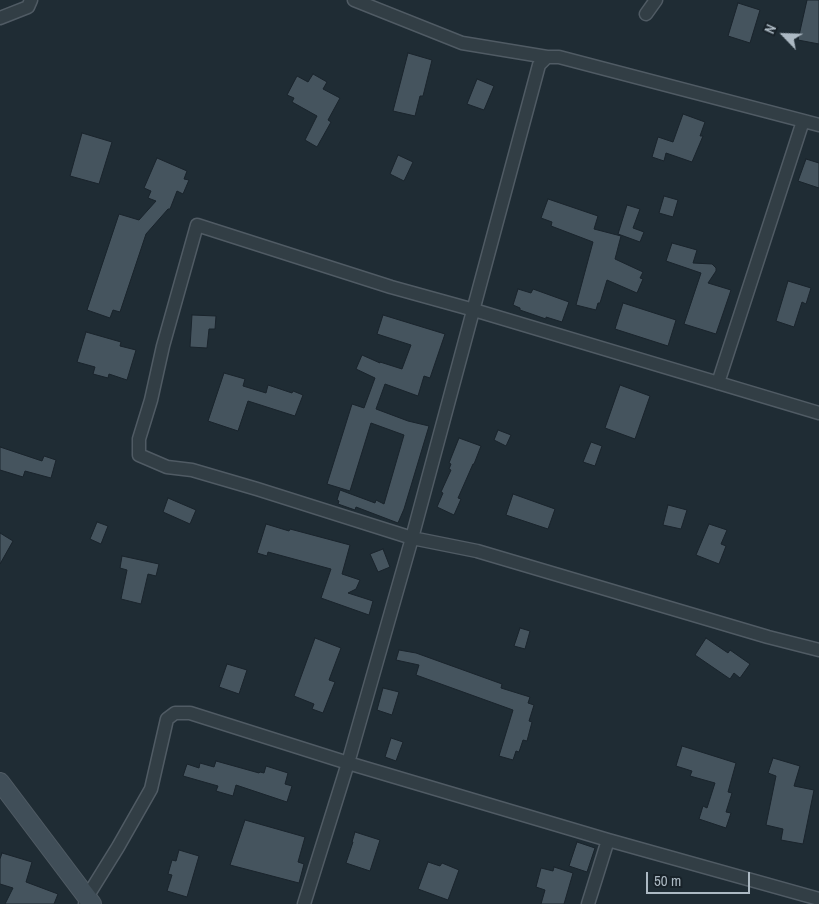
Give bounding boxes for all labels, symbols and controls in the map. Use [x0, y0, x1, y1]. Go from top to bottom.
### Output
north arrow [759, 10, 809, 60]
text: N [760, 21, 780, 36]
scale bar [649, 862, 753, 894]
text: 50 m [654, 870, 681, 891]

